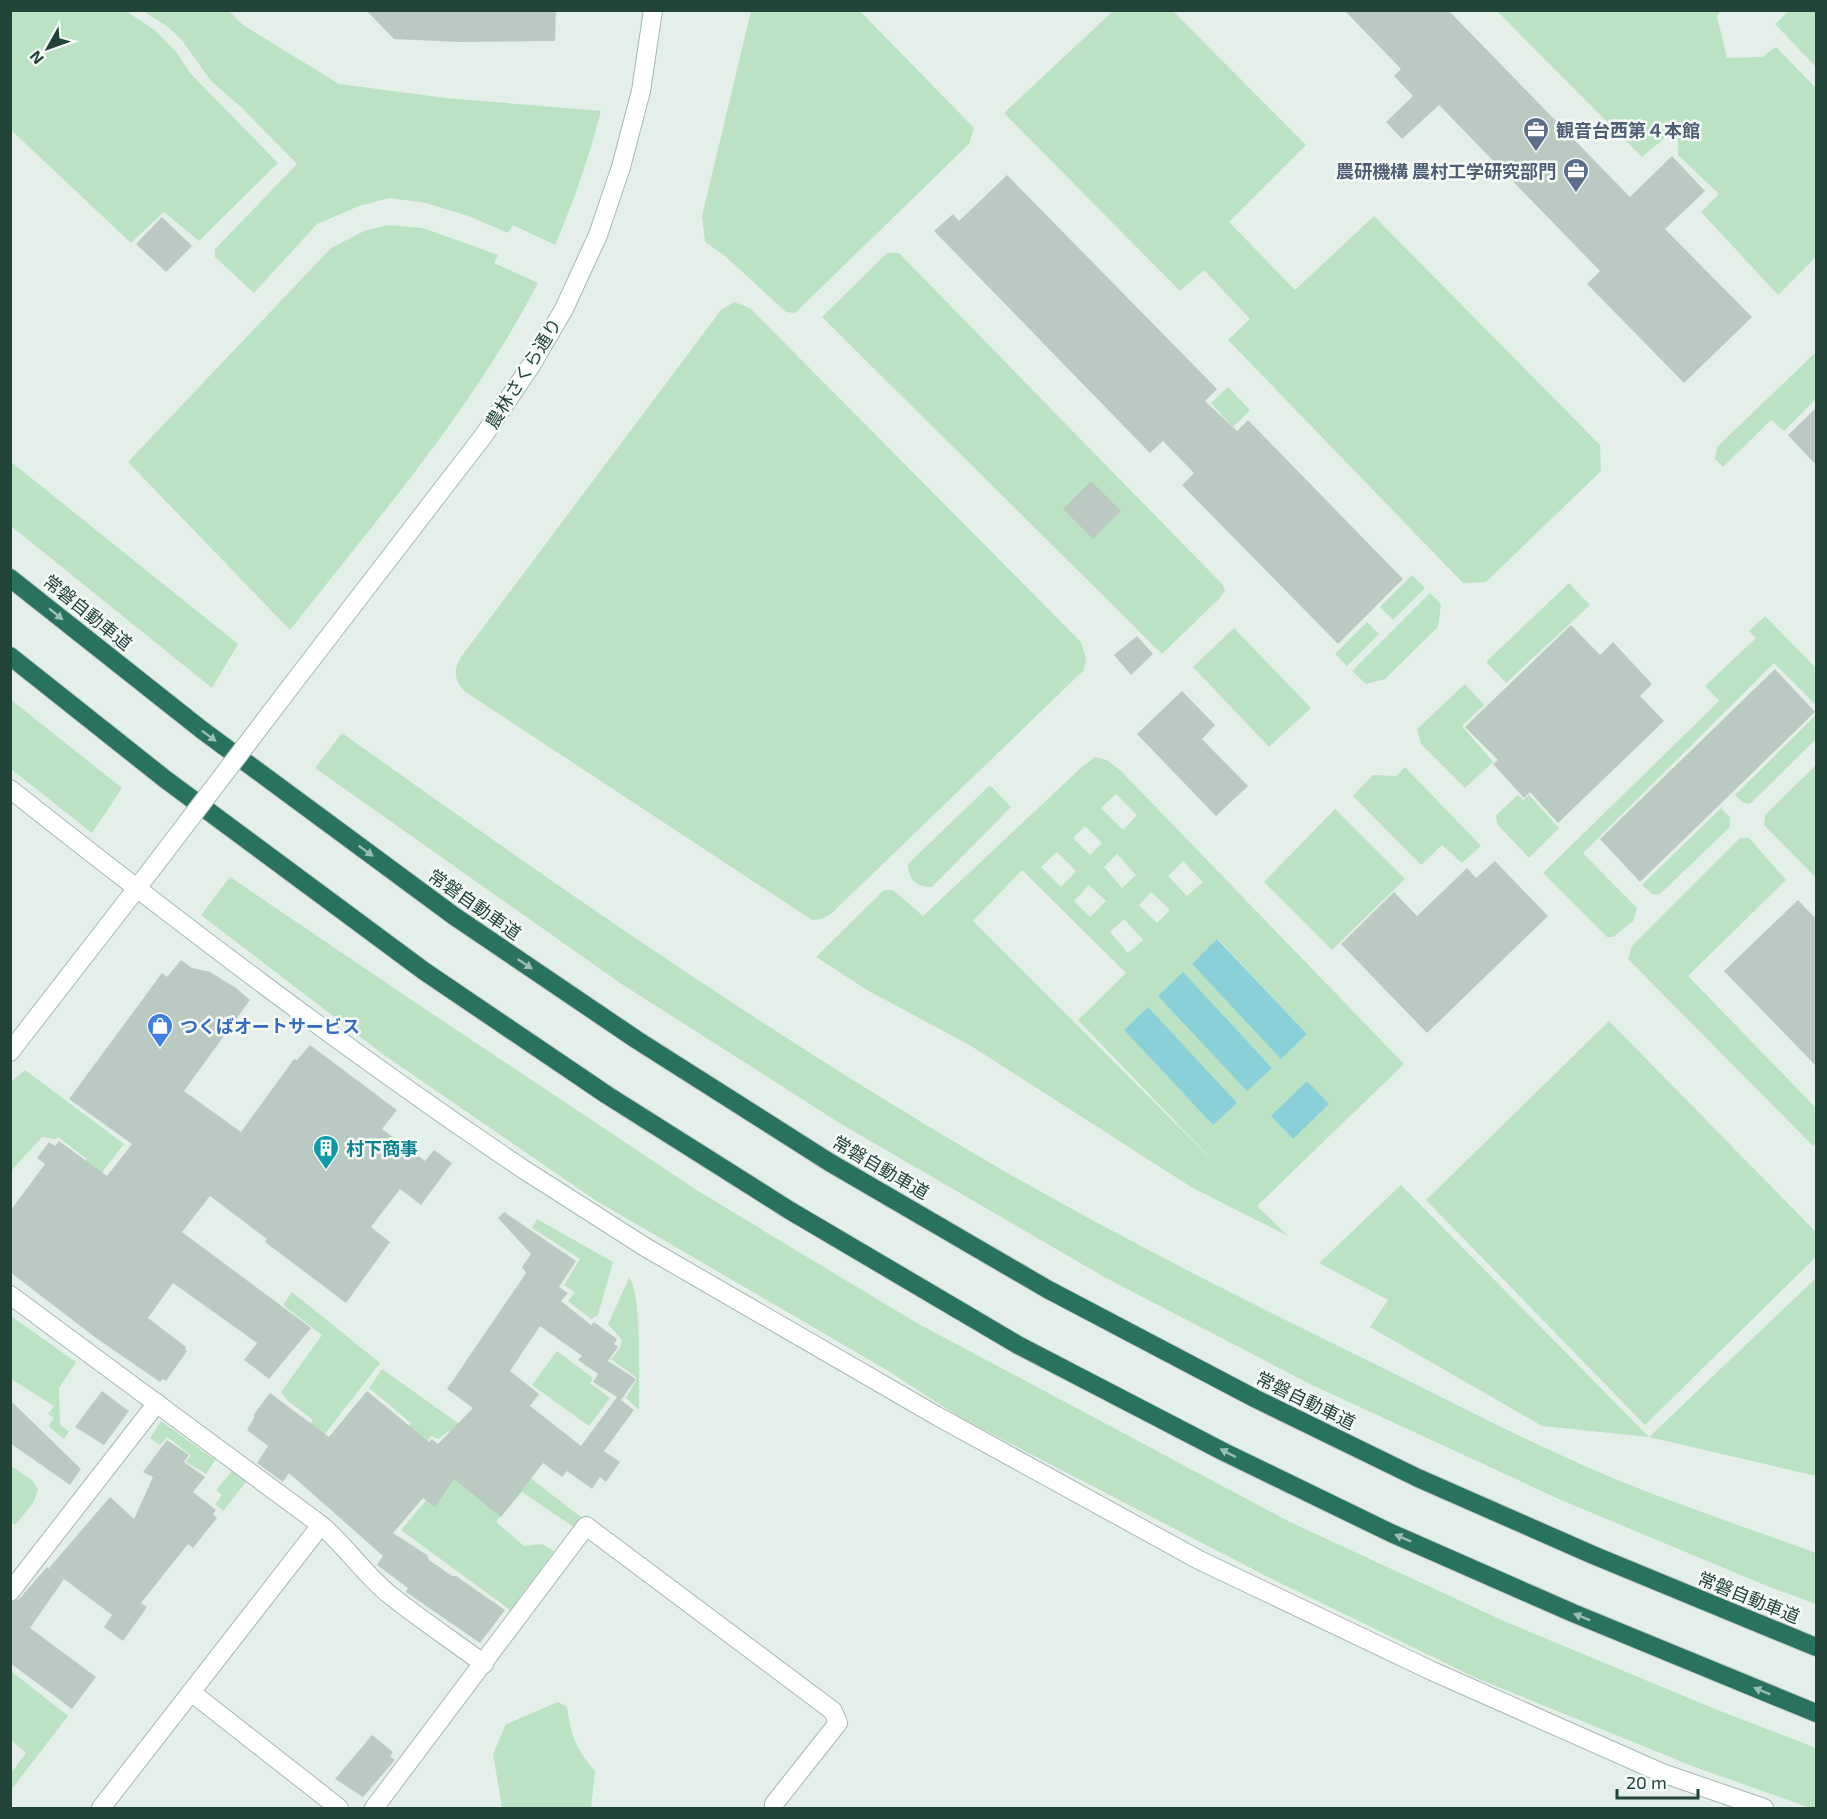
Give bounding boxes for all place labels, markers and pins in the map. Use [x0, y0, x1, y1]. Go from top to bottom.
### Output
office icon: 観音台西第４本館 [1521, 115, 1551, 153]
place label: 観音台西第４本館 [1556, 119, 1700, 141]
office icon: 農研機構 農村工学研究部門 [1561, 156, 1591, 194]
place label: 農研機構 農村工学研究部門 [1336, 160, 1556, 182]
shop icon: つくばオートサービス [145, 1011, 175, 1049]
place label: つくばオートサービス [180, 1015, 360, 1037]
building icon: 村下商事 [311, 1133, 341, 1171]
place label: 村下商事 [346, 1137, 418, 1159]

